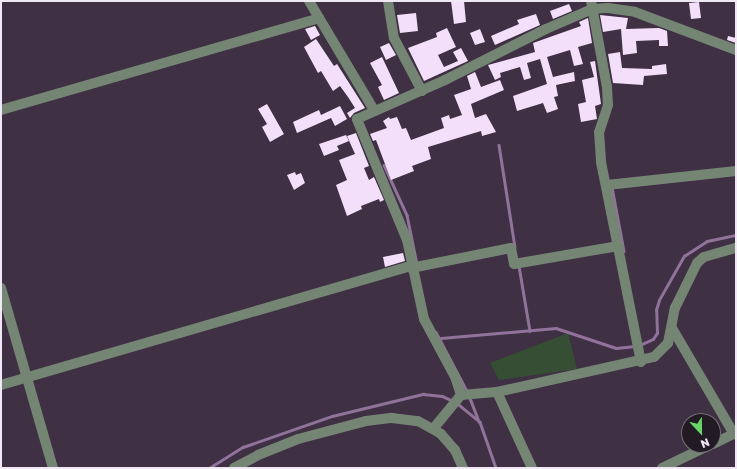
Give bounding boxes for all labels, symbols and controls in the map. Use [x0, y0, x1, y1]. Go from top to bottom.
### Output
north arrow [681, 413, 721, 453]
text: N [699, 436, 712, 451]

